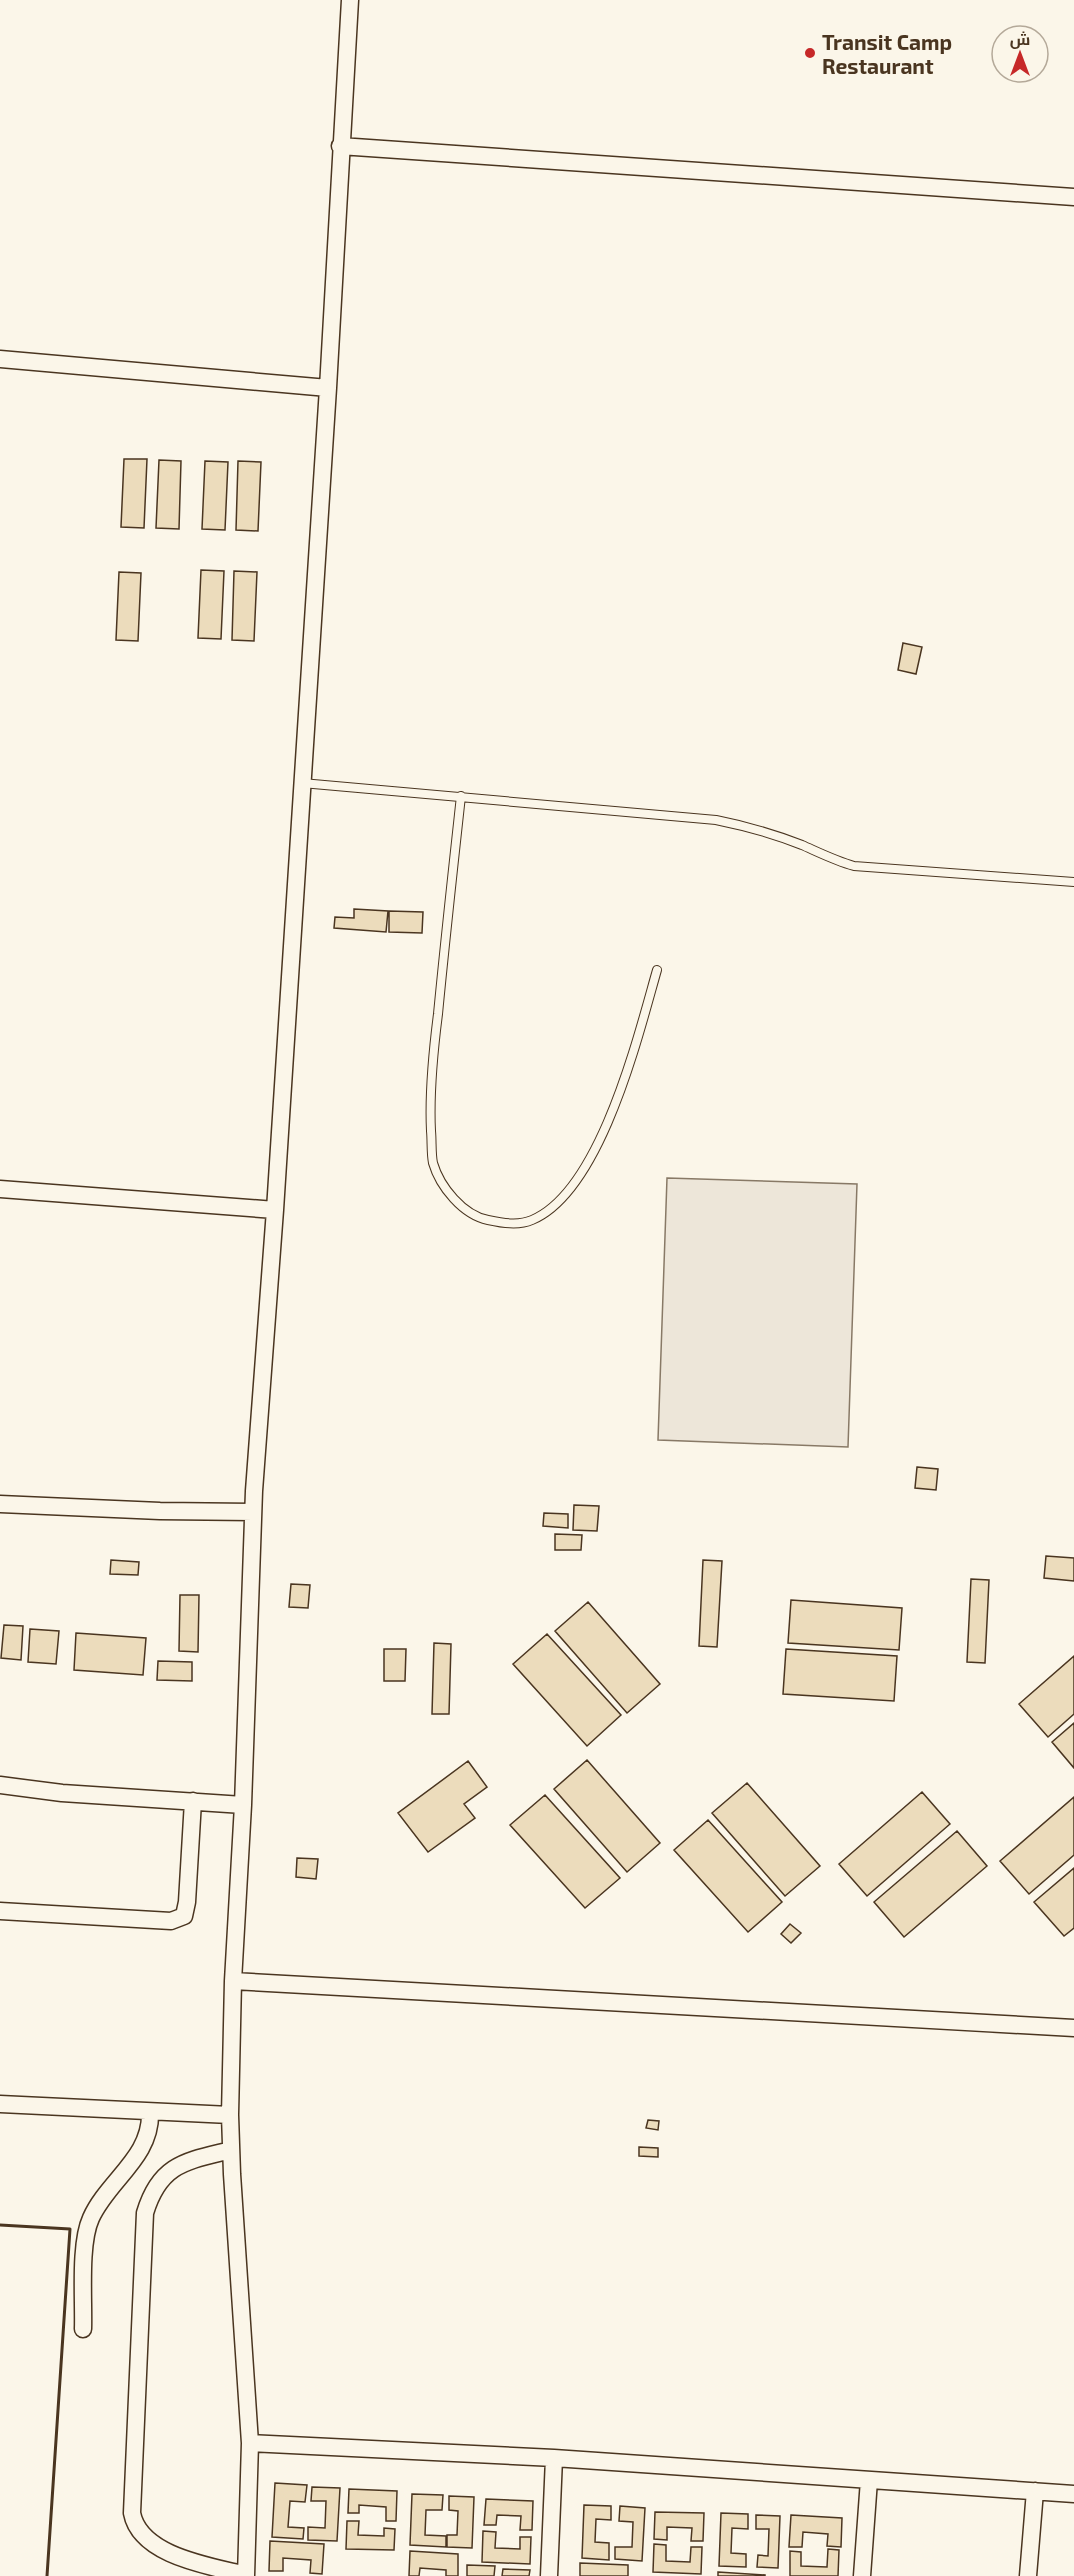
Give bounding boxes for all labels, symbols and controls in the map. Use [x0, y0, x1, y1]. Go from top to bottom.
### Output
north arrow [990, 24, 1050, 84]
place label: Transit Camp Restaurant [822, 29, 952, 78]
text: ش [1010, 29, 1030, 49]
marker: Transit Camp Restaurant [803, 46, 817, 60]

